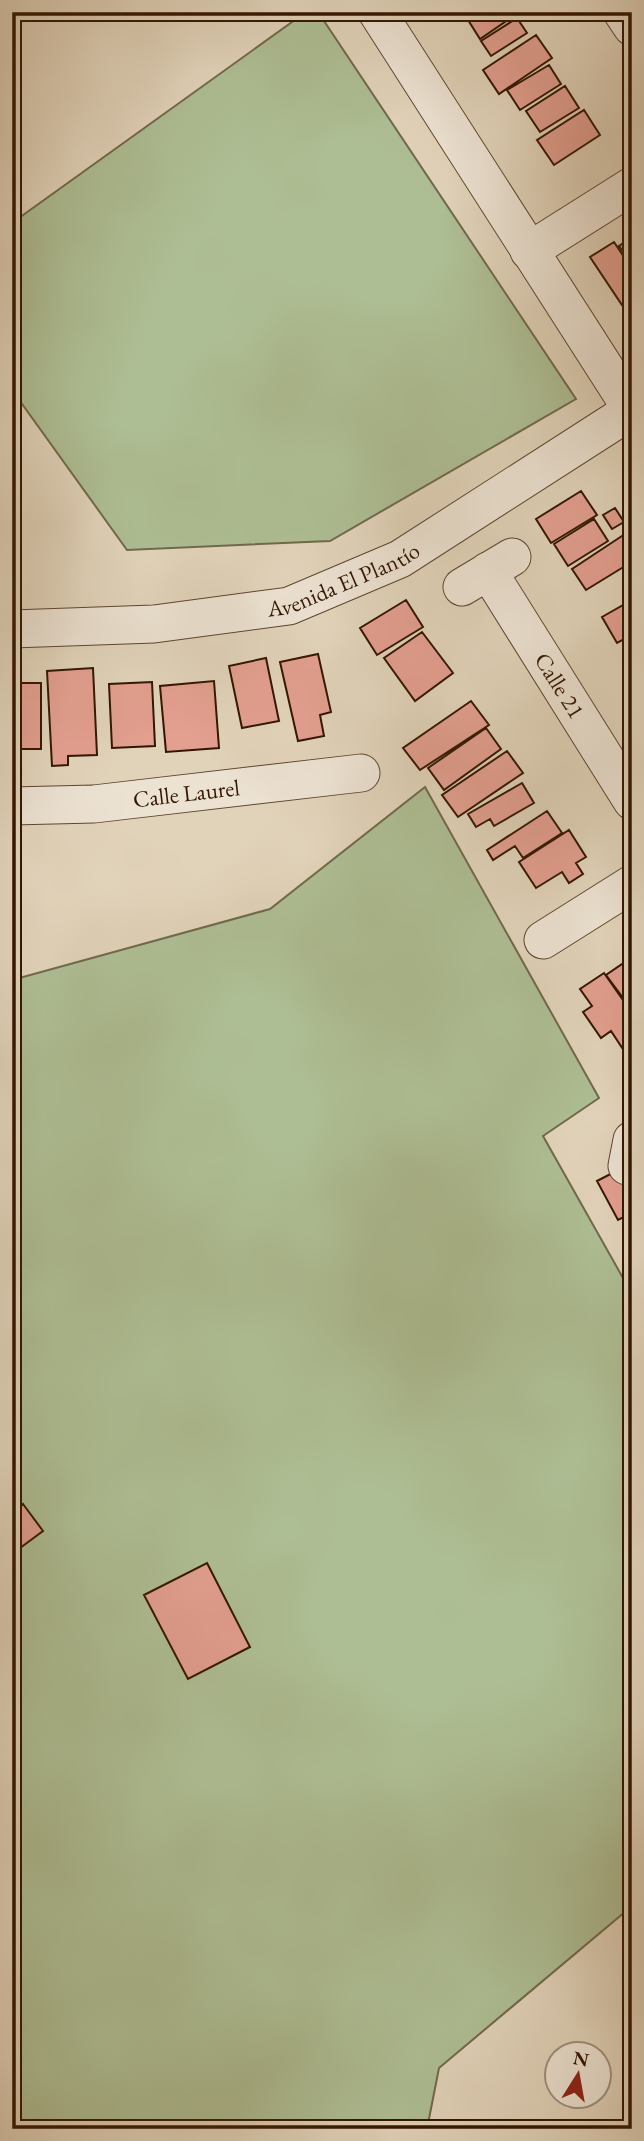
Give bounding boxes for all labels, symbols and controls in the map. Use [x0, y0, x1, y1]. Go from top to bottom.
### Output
street label: Avenida El Plantío [264, 535, 426, 624]
street label: Calle 21 [528, 647, 592, 724]
street label: Calle Laurel [131, 772, 242, 814]
north arrow [542, 2039, 612, 2110]
text: N [571, 2045, 592, 2073]

